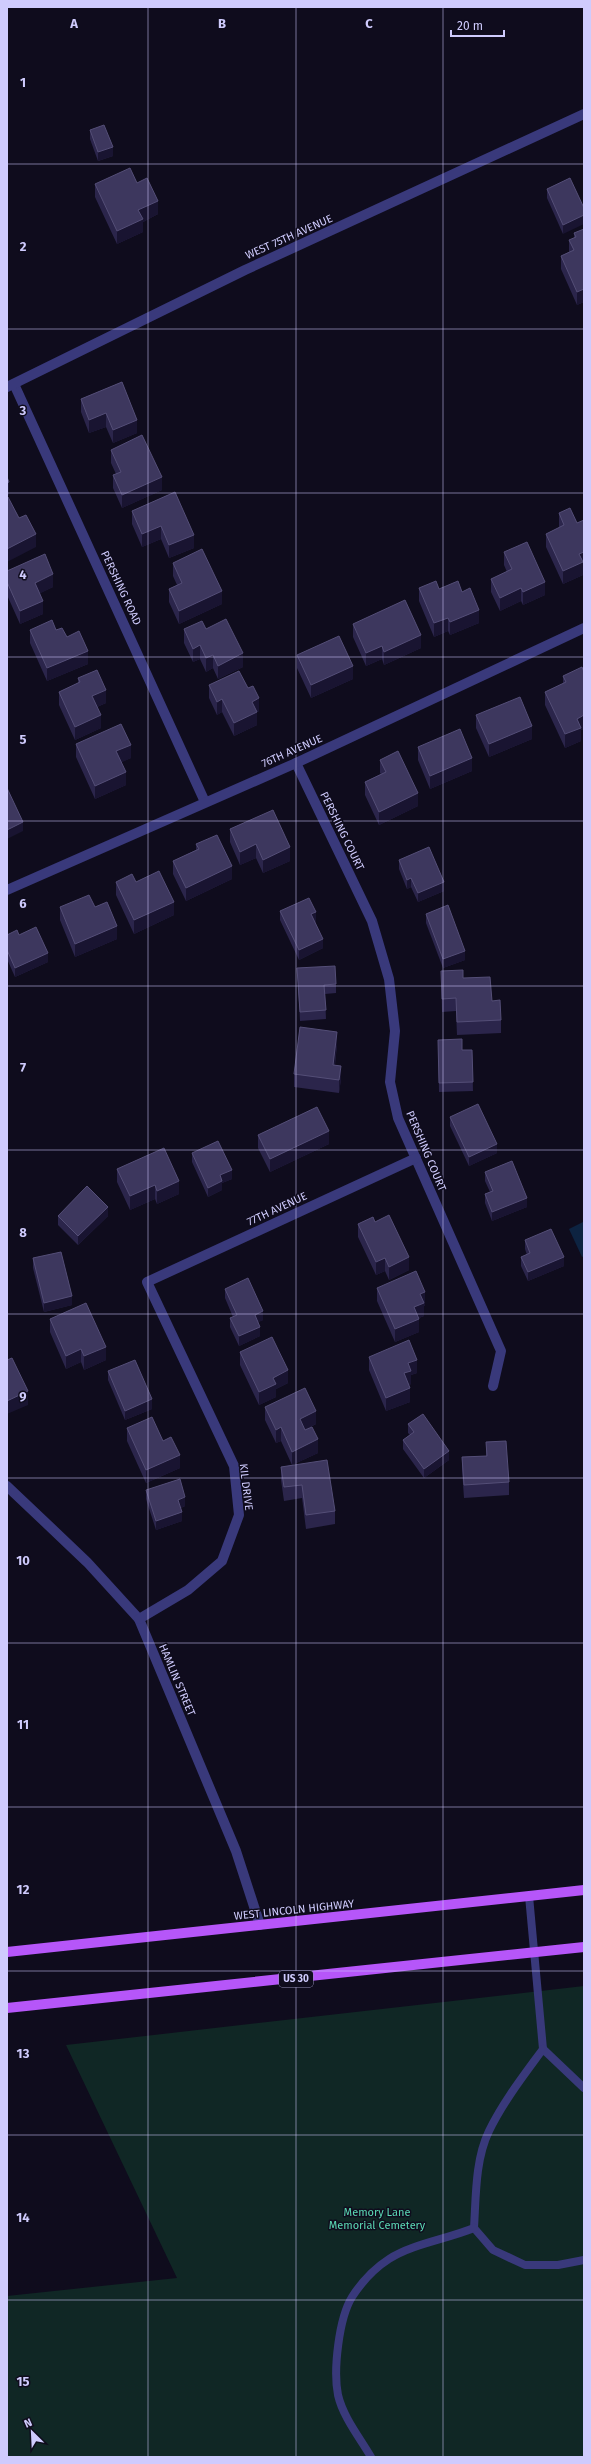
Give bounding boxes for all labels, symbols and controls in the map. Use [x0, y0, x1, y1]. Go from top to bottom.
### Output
scale bar [451, 12, 504, 38]
text: A [69, 16, 78, 31]
text: B [218, 16, 226, 31]
text: C [365, 16, 373, 31]
text: 20 m [457, 19, 483, 33]
text: 1 [20, 75, 26, 90]
street label: WEST 75TH AVENUE [243, 212, 335, 262]
text: 2 [20, 239, 27, 254]
text: 3 [19, 403, 27, 418]
street label: PERSHING ROAD [98, 549, 144, 627]
text: 4 [19, 567, 27, 582]
text: 5 [20, 732, 27, 747]
street label: 76TH AVENUE [260, 732, 324, 770]
street label: PERSHING COURT [317, 790, 367, 873]
text: 6 [19, 896, 27, 911]
text: 7 [20, 1060, 26, 1075]
street label: PERSHING COURT [403, 1109, 449, 1193]
street label: 77TH AVENUE [245, 1189, 309, 1229]
text: 8 [19, 1225, 27, 1240]
text: 9 [19, 1389, 27, 1404]
street label: KIL DRIVE [237, 1463, 255, 1511]
text: 10 [16, 1553, 30, 1568]
street label: HAMLIN STREET [156, 1642, 198, 1718]
text: 11 [17, 1717, 29, 1732]
text: 12 [17, 1882, 30, 1897]
street label: WEST LINCOLN HIGHWAY [233, 1897, 355, 1923]
road number: US 30 [279, 1971, 313, 1987]
text: 13 [17, 2046, 30, 2061]
park label: Memory Lane Memorial Cemetery [329, 2206, 426, 2232]
text: 14 [16, 2210, 30, 2225]
text: 15 [16, 2374, 30, 2389]
north arrow [12, 2412, 52, 2452]
text: N [22, 2416, 34, 2431]

